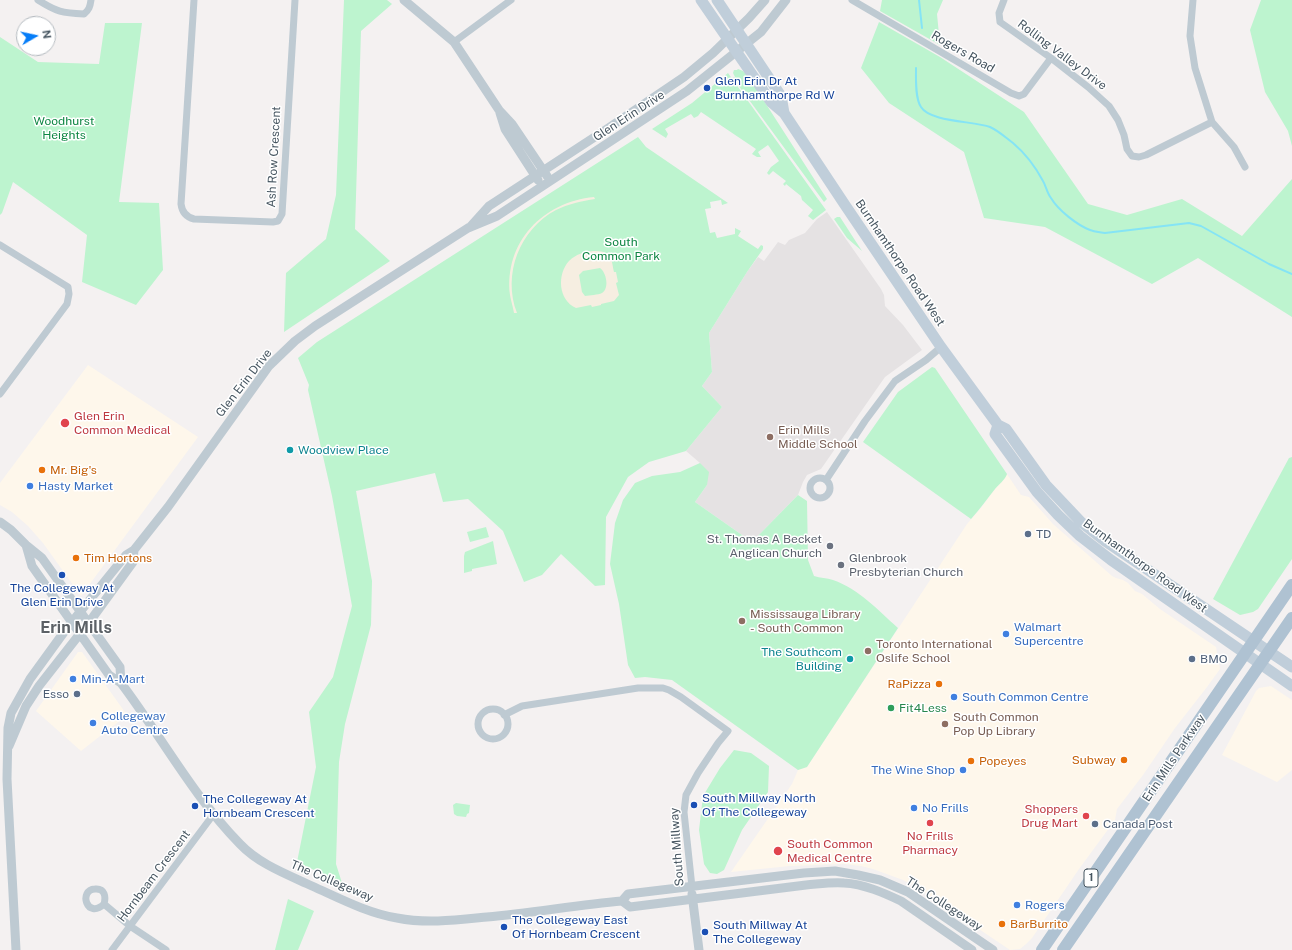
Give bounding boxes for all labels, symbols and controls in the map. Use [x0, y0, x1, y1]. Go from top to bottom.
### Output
north arrow [16, 16, 56, 56]
street label: Rolling Valley Drive [1015, 17, 1109, 93]
street label: Rogers Road [929, 28, 997, 76]
text: N [40, 29, 53, 39]
place label: Glen Erin Dr At Burnhamthorpe Rd W [715, 74, 835, 102]
marker: Glen Erin Dr At Burnhamthorpe Rd W [702, 83, 712, 93]
street label: Glen Erin Drive [591, 88, 667, 144]
street label: Ash Row Crescent [264, 106, 284, 208]
park label: Woodhurst Heights [34, 114, 94, 142]
street label: Burnhamthorpe Road West [852, 197, 948, 329]
park label: South Common Park [582, 235, 660, 263]
street label: Glen Erin Drive [213, 346, 275, 420]
place label: Glen Erin Common Medical [74, 409, 171, 437]
marker: Glen Erin Common Medical [59, 417, 71, 429]
place label: Erin Mills Middle School [778, 423, 858, 451]
marker: Erin Mills Middle School [765, 432, 775, 442]
place label: Woodview Place [298, 443, 389, 457]
marker: Woodview Place [285, 445, 295, 455]
place label: Mr. Big's [50, 463, 97, 477]
marker: Mr. Big's [37, 465, 47, 475]
place label: Hasty Market [38, 479, 113, 493]
marker: Hasty Market [25, 481, 35, 491]
street label: Burnhamthorpe Road West [1080, 516, 1210, 616]
place label: TD [1036, 527, 1051, 541]
marker: TD [1023, 529, 1033, 539]
place label: St. Thomas A Becket Anglican Church [707, 532, 822, 560]
marker: St. Thomas A Becket Anglican Church [825, 541, 835, 551]
place label: Tim Hortons [84, 551, 152, 565]
place label: Glenbrook Presbyterian Church [849, 551, 963, 579]
marker: Tim Hortons [71, 553, 81, 563]
marker: Glenbrook Presbyterian Church [836, 560, 846, 570]
marker: The Collegeway At Glen Erin Drive [57, 570, 67, 580]
place label: The Collegeway At Glen Erin Drive [10, 581, 114, 609]
place label: Mississauga Library - South Common [750, 607, 861, 635]
marker: Mississauga Library - South Common [737, 616, 747, 626]
district label: Erin Mills [40, 618, 112, 638]
place label: Walmart Supercentre [1014, 620, 1084, 648]
marker: Walmart Supercentre [1001, 629, 1011, 639]
place label: Toronto International Oslife School [876, 637, 992, 665]
place label: The Southcom Building [761, 645, 842, 673]
marker: Toronto International Oslife School [863, 646, 873, 656]
place label: BMO [1200, 652, 1228, 666]
marker: The Southcom Building [845, 654, 855, 664]
marker: BMO [1187, 654, 1197, 664]
place label: Min-A-Mart [81, 672, 145, 686]
marker: Min-A-Mart [68, 674, 78, 684]
place label: RaPizza [887, 677, 931, 691]
marker: RaPizza [934, 679, 944, 689]
place label: Esso [43, 687, 69, 701]
marker: Esso [72, 689, 82, 699]
place label: South Common Centre [962, 690, 1088, 704]
marker: South Common Centre [949, 692, 959, 702]
place label: Fit4Less [899, 701, 947, 715]
marker: Fit4Less [886, 703, 896, 713]
place label: Collegeway Auto Centre [101, 709, 168, 737]
place label: South Common Pop Up Library [953, 710, 1039, 738]
street label: Erin Mills Parkway [1139, 712, 1209, 804]
marker: Collegeway Auto Centre [88, 718, 98, 728]
marker: South Common Pop Up Library [940, 719, 950, 729]
place label: Subway [1072, 753, 1116, 767]
place label: Popeyes [979, 754, 1026, 768]
marker: Subway [1119, 755, 1129, 765]
marker: Popeyes [966, 756, 976, 766]
place label: The Wine Shop [871, 763, 955, 777]
marker: The Wine Shop [958, 765, 968, 775]
place label: South Millway North Of The Collegeway [702, 791, 816, 819]
place label: The Collegeway At Hornbeam Crescent [203, 792, 315, 820]
marker: South Millway North Of The Collegeway [689, 800, 699, 810]
marker: The Collegeway At Hornbeam Crescent [190, 801, 200, 811]
place label: No Frills [922, 801, 969, 815]
place label: Shoppers Drug Mart [1021, 802, 1078, 830]
marker: No Frills [909, 803, 919, 813]
street label: South Millway [667, 807, 687, 887]
marker: Shoppers Drug Mart [1081, 811, 1091, 821]
place label: Canada Post [1103, 817, 1173, 831]
marker: No Frills Pharmacy [925, 818, 935, 828]
marker: Canada Post [1090, 819, 1100, 829]
street label: Hornbeam Crescent [115, 827, 193, 925]
place label: No Frills Pharmacy [902, 829, 958, 857]
place label: South Common Medical Centre [787, 837, 873, 865]
marker: South Common Medical Centre [772, 845, 784, 857]
street label: The Collegeway [289, 857, 375, 905]
road number: 1 [1084, 869, 1098, 887]
street label: The Collegeway [903, 874, 985, 934]
place label: Rogers [1025, 898, 1064, 912]
marker: Rogers [1012, 900, 1022, 910]
place label: The Collegeway East Of Hornbeam Crescent [512, 913, 640, 941]
place label: BarBurrito [1010, 917, 1068, 931]
place label: South Millway At The Collegeway [713, 918, 807, 946]
marker: BarBurrito [997, 919, 1007, 929]
marker: The Collegeway East Of Hornbeam Crescent [499, 922, 509, 932]
marker: South Millway At The Collegeway [700, 927, 710, 937]

